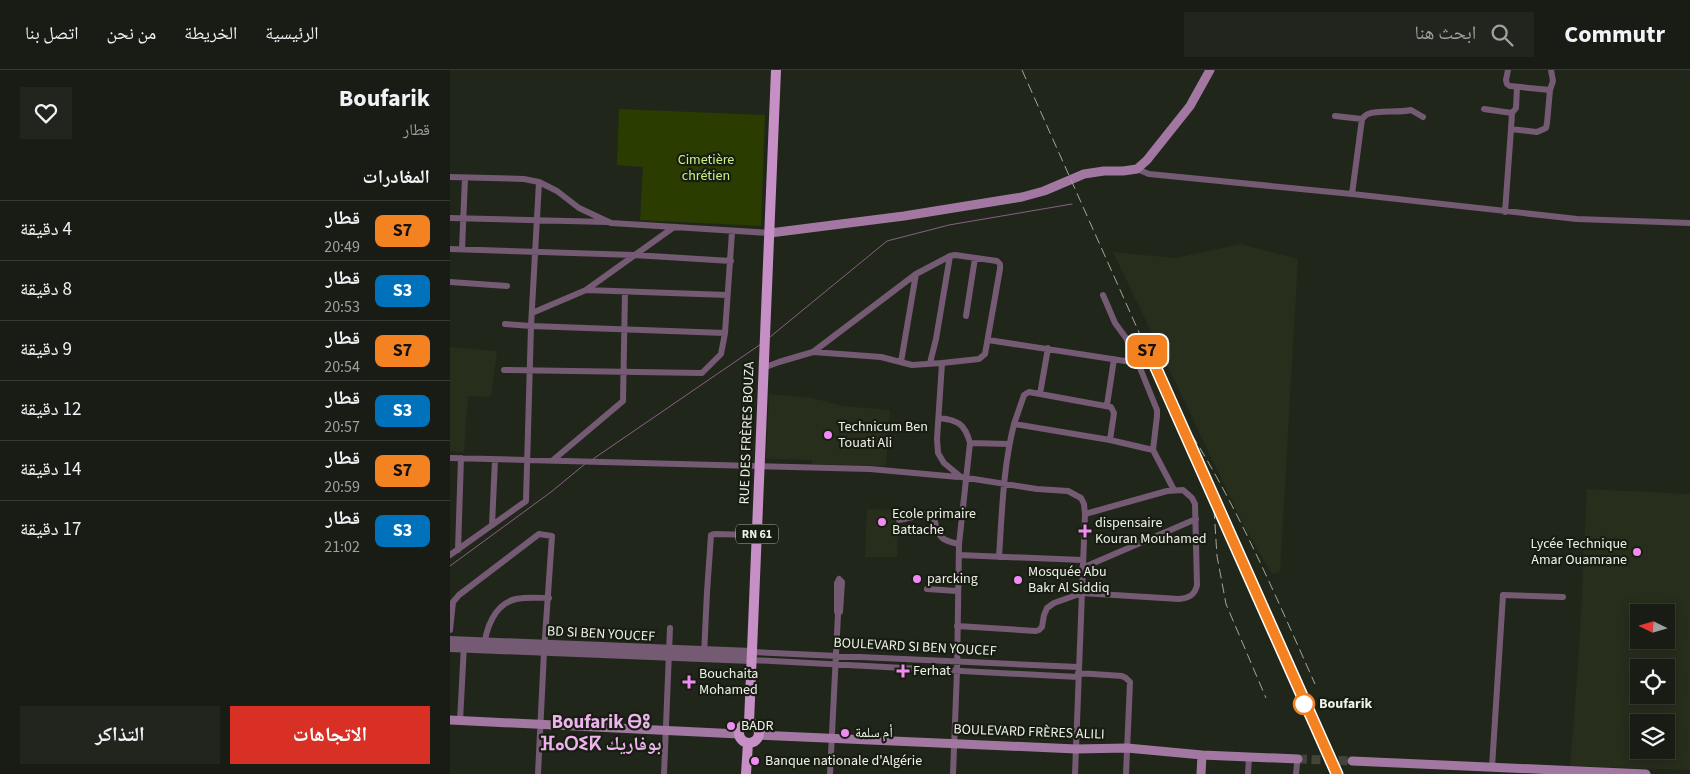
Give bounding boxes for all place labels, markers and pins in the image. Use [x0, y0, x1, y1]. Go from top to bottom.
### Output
place label: Technicum Ben Touati Ali [838, 417, 928, 453]
marker: Technicum Ben Touati Ali [822, 429, 834, 441]
place label: Ecole primaire Battache [892, 504, 976, 540]
place label: dispensaire Kouran Mouhamed [1095, 513, 1207, 549]
marker: Ecole primaire Battache [876, 516, 888, 528]
marker: dispensaire Kouran Mouhamed [1079, 525, 1091, 537]
place label: Lycée Technique Amar Ouamrane [1530, 534, 1627, 570]
marker: Lycée Technique Amar Ouamrane [1631, 546, 1643, 558]
place label: Mosquée Abu Bakr Al Siddiq [1028, 562, 1110, 598]
place label: parcking [927, 569, 978, 589]
marker: parcking [911, 573, 923, 585]
marker: Mosquée Abu Bakr Al Siddiq [1012, 574, 1024, 586]
place label: Ferhat [913, 661, 951, 681]
place label: Bouchaita Mohamed [699, 664, 758, 700]
marker: Ferhat [897, 665, 909, 677]
marker: Bouchaita Mohamed [683, 676, 695, 688]
marker: Boufarik [1293, 693, 1315, 715]
place label: Boufarik [1319, 694, 1372, 714]
place label: BADR [741, 716, 773, 736]
marker: BADR [725, 720, 737, 732]
place label: أم سلمة [855, 723, 893, 743]
marker: أم سلمة [839, 727, 851, 739]
place label: Banque nationale d'Algérie [765, 751, 922, 771]
marker: Banque nationale d'Algérie [749, 755, 761, 767]

